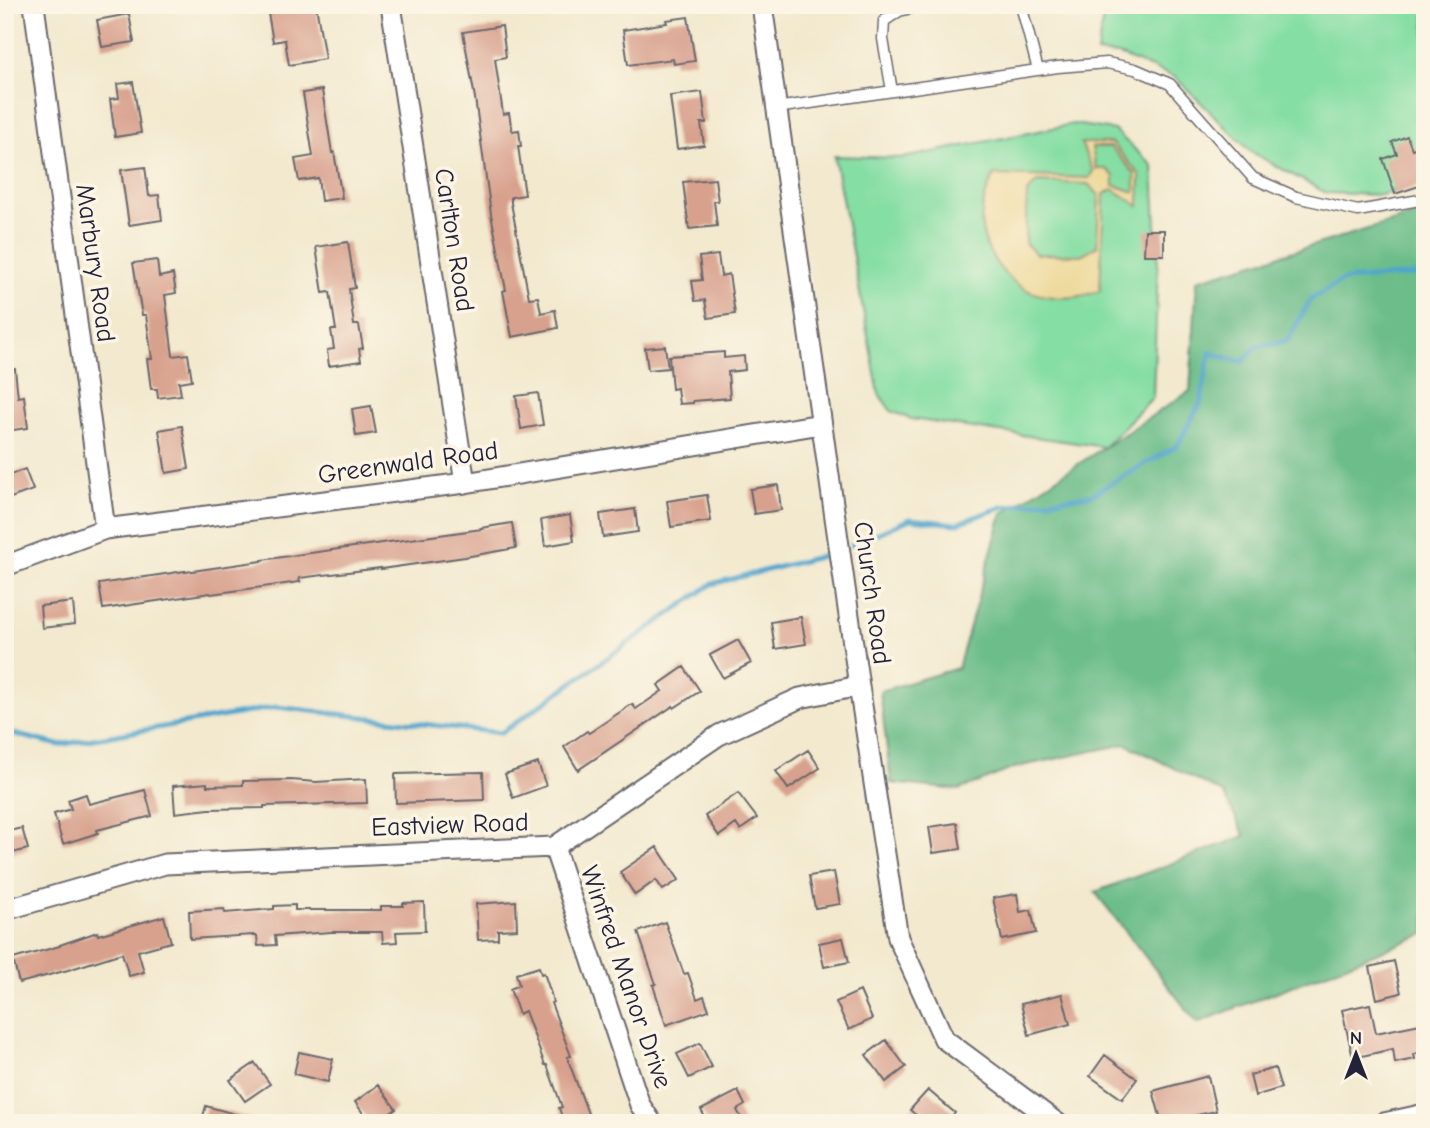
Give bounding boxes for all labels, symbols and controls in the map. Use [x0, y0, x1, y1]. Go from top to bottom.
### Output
street label: Carlton Road [428, 166, 480, 314]
street label: Marbury Road [69, 182, 121, 344]
street label: Greenwald Road [316, 436, 500, 490]
street label: Church Road [847, 520, 897, 666]
street label: Eastview Road [371, 807, 529, 843]
street label: Winfred Manor Drive [574, 862, 678, 1092]
north arrow [1322, 1020, 1392, 1090]
text: N [1350, 1027, 1362, 1049]

